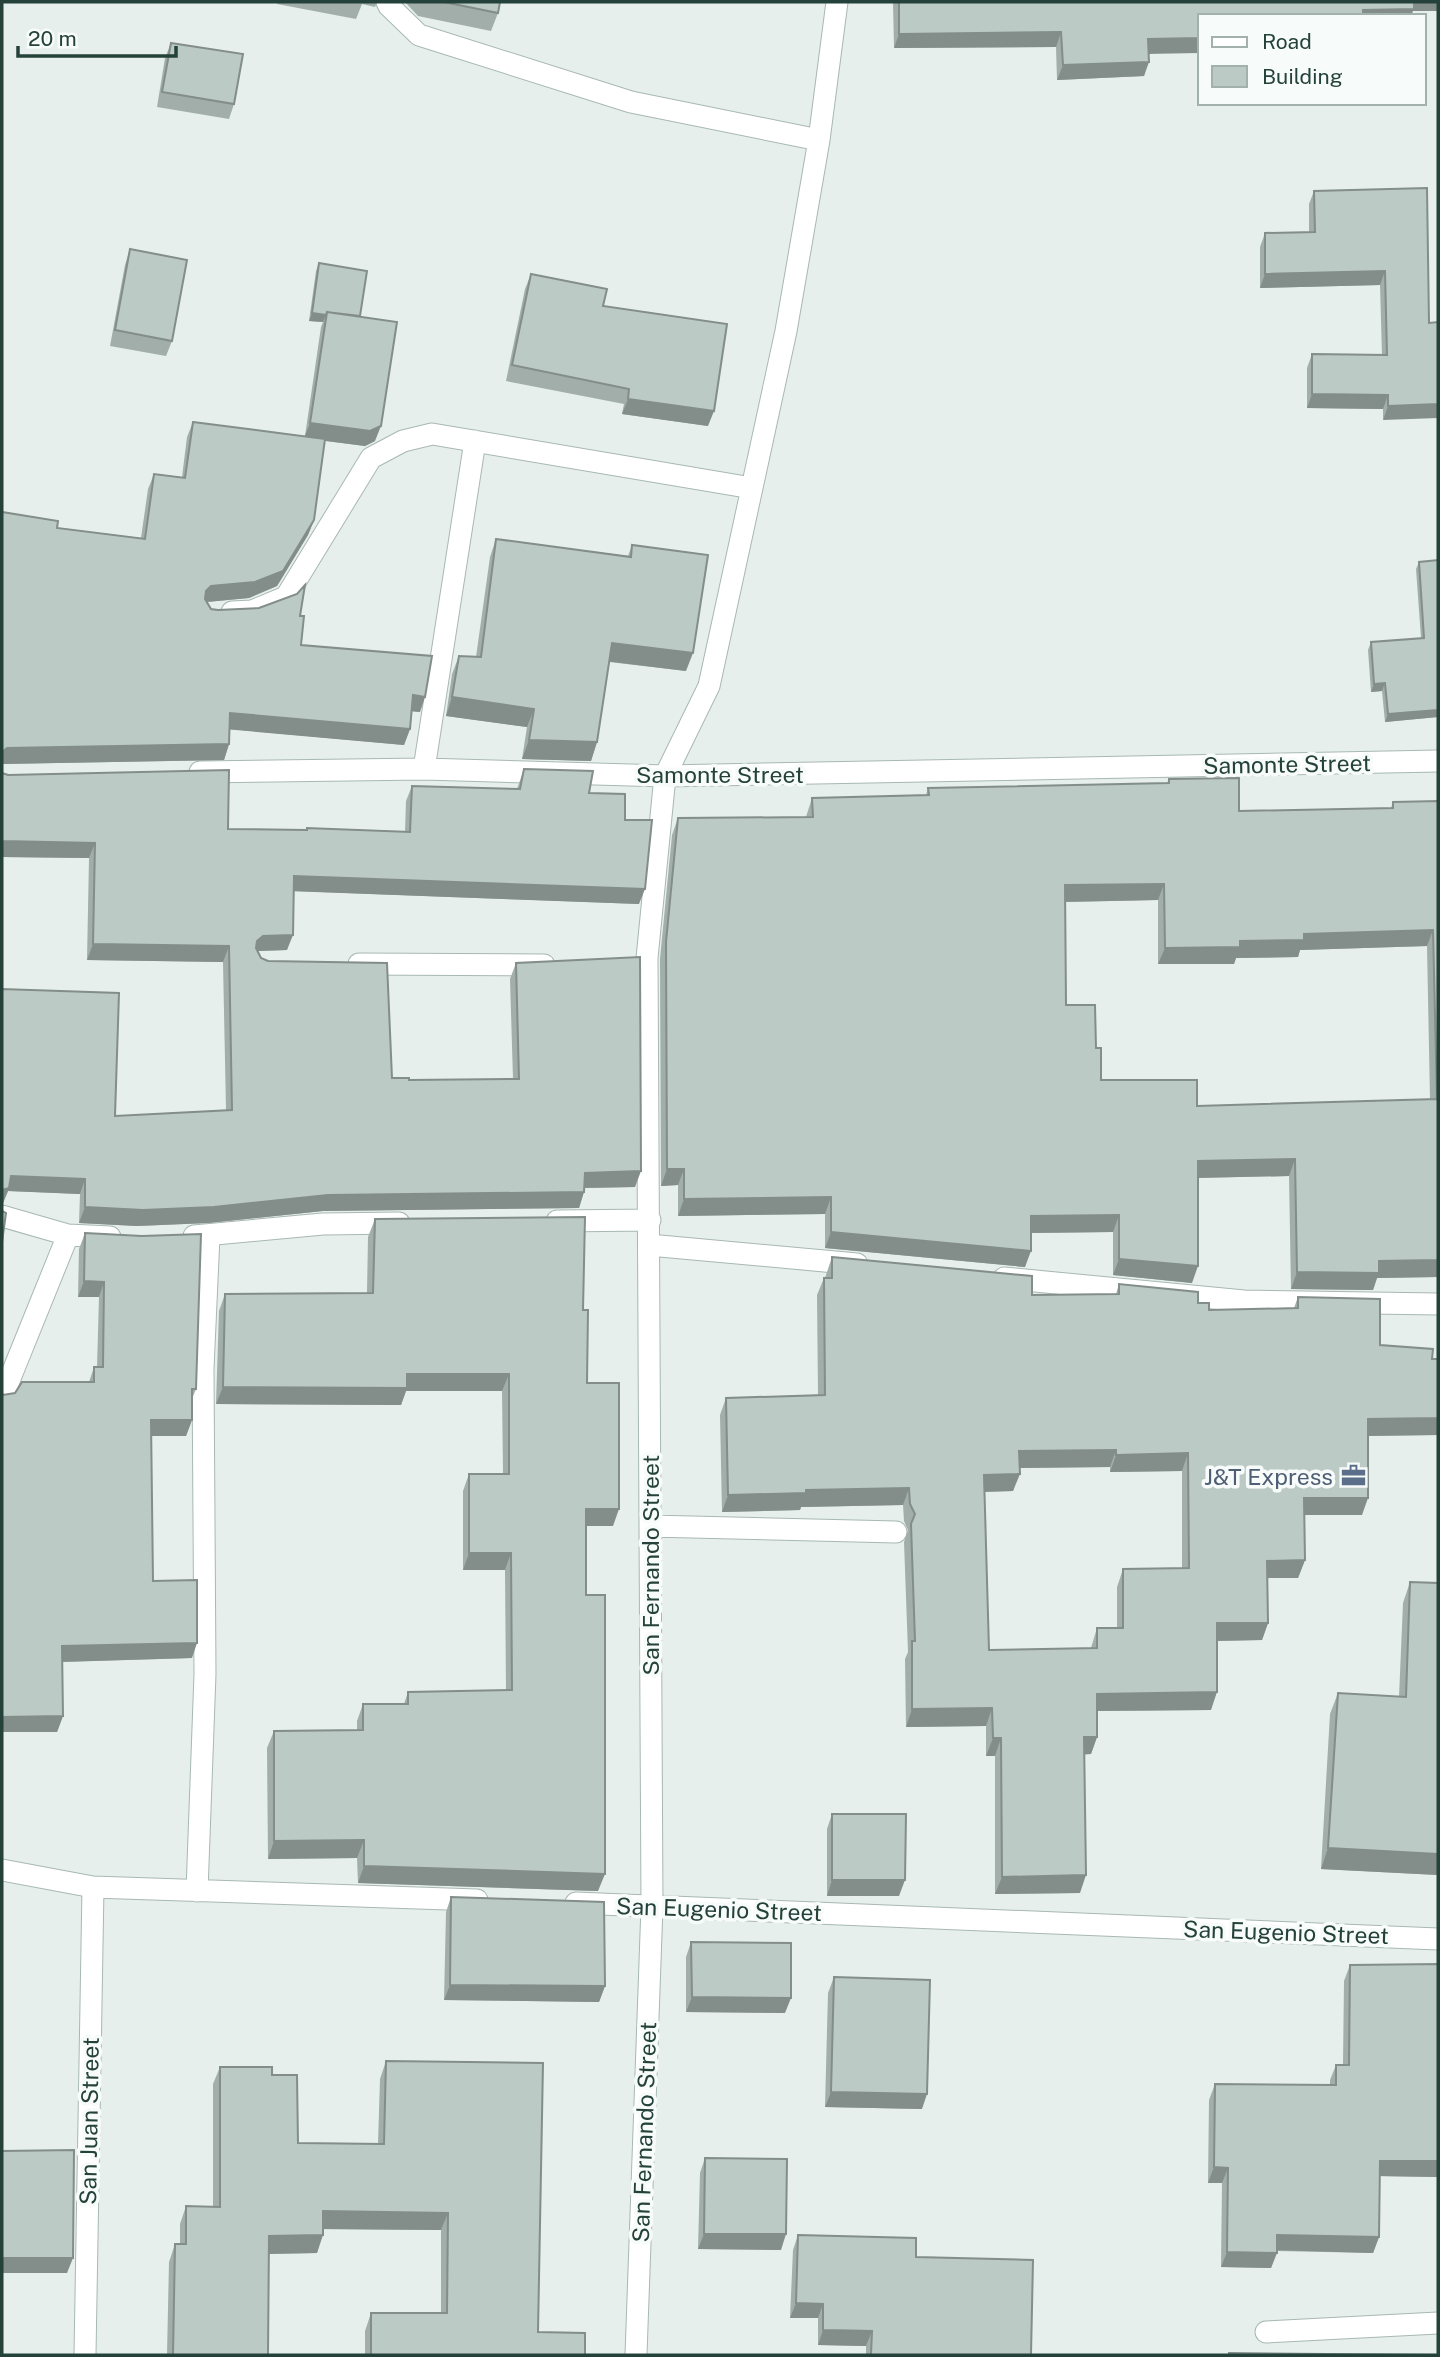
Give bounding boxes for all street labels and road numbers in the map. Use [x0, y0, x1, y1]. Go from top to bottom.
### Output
street label: Samonte Street [1203, 749, 1371, 779]
street label: Samonte Street [636, 761, 804, 788]
street label: San Fernando Street [637, 1455, 664, 1675]
street label: San Eugenio Street [616, 1892, 822, 1926]
street label: San Eugenio Street [1183, 1915, 1389, 1949]
street label: San Fernando Street [627, 2021, 661, 2243]
street label: San Juan Street [74, 2037, 104, 2205]

